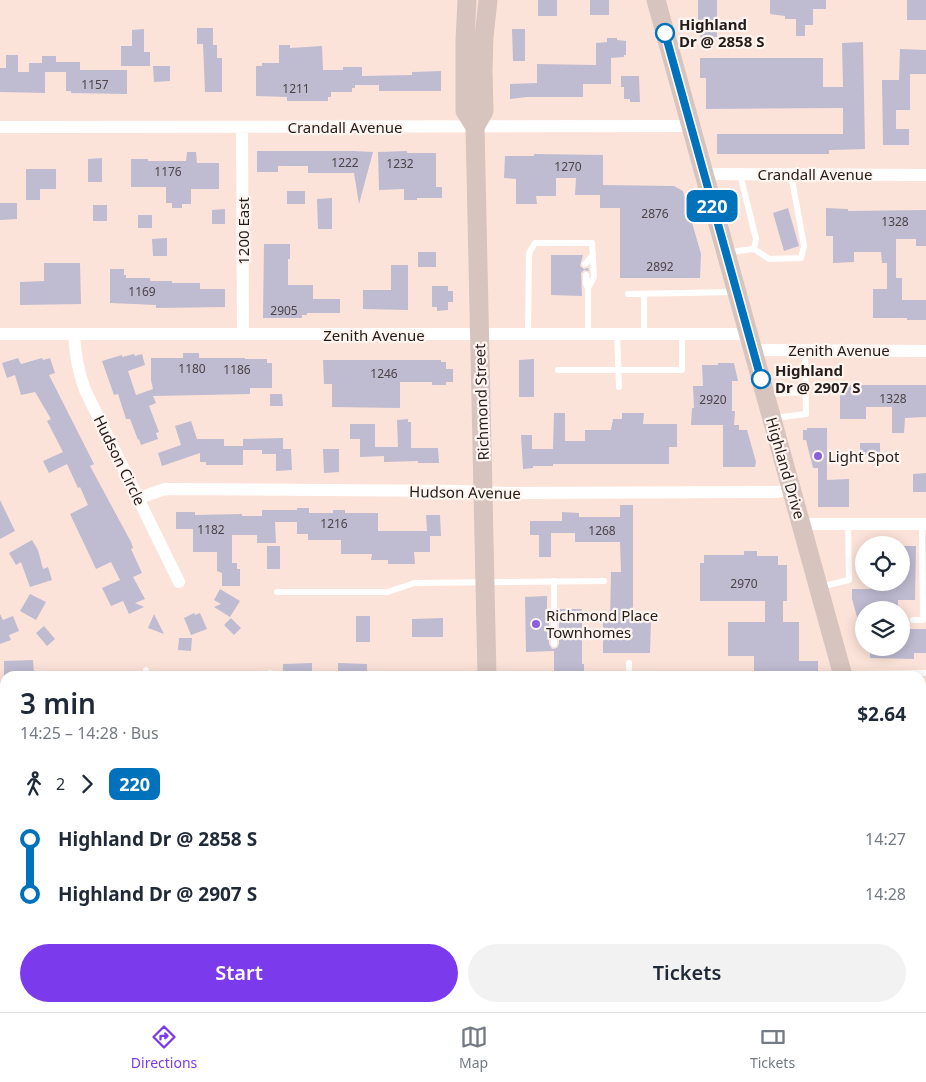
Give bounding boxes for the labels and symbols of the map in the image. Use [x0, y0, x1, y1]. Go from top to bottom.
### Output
place label: Highland Dr @ 2858 S [679, 14, 764, 51]
marker: Highland Dr @ 2858 S [655, 23, 675, 43]
house number: 1157 [81, 76, 109, 93]
house number: 1211 [282, 80, 310, 97]
street label: Crandall Avenue [287, 117, 403, 137]
house number: 1222 [331, 154, 359, 171]
house number: 1232 [386, 155, 414, 172]
house number: 1270 [554, 158, 582, 175]
house number: 1176 [154, 163, 182, 180]
street label: Crandall Avenue [757, 164, 873, 184]
line badge: 220 [683, 190, 741, 222]
street label: 1200 East [233, 197, 253, 265]
house number: 2876 [641, 205, 669, 222]
house number: 1328 [881, 213, 909, 230]
house number: 2892 [646, 258, 674, 275]
house number: 1169 [128, 283, 156, 300]
house number: 2905 [270, 302, 298, 319]
street label: Zenith Avenue [323, 325, 425, 345]
street label: Zenith Avenue [788, 340, 890, 360]
street label: Richmond Street [469, 343, 493, 461]
house number: 1180 [178, 360, 206, 377]
place label: Highland Dr @ 2907 S [775, 360, 860, 397]
house number: 1186 [223, 361, 251, 378]
house number: 1246 [370, 365, 398, 382]
marker: Highland Dr @ 2907 S [751, 369, 771, 389]
house number: 1328 [879, 390, 907, 407]
house number: 2920 [699, 391, 727, 408]
street label: Hudson Circle [90, 412, 150, 508]
street label: Highland Drive [762, 415, 810, 521]
place label: Light Spot [828, 446, 900, 466]
marker: Light Spot [812, 450, 824, 462]
street label: Hudson Avenue [409, 481, 521, 503]
house number: 1216 [320, 515, 348, 532]
house number: 1182 [197, 521, 225, 538]
house number: 1268 [588, 522, 616, 539]
house number: 2970 [730, 575, 758, 592]
place label: Richmond Place Townhomes [546, 605, 658, 642]
marker: Richmond Place Townhomes [530, 618, 542, 630]

